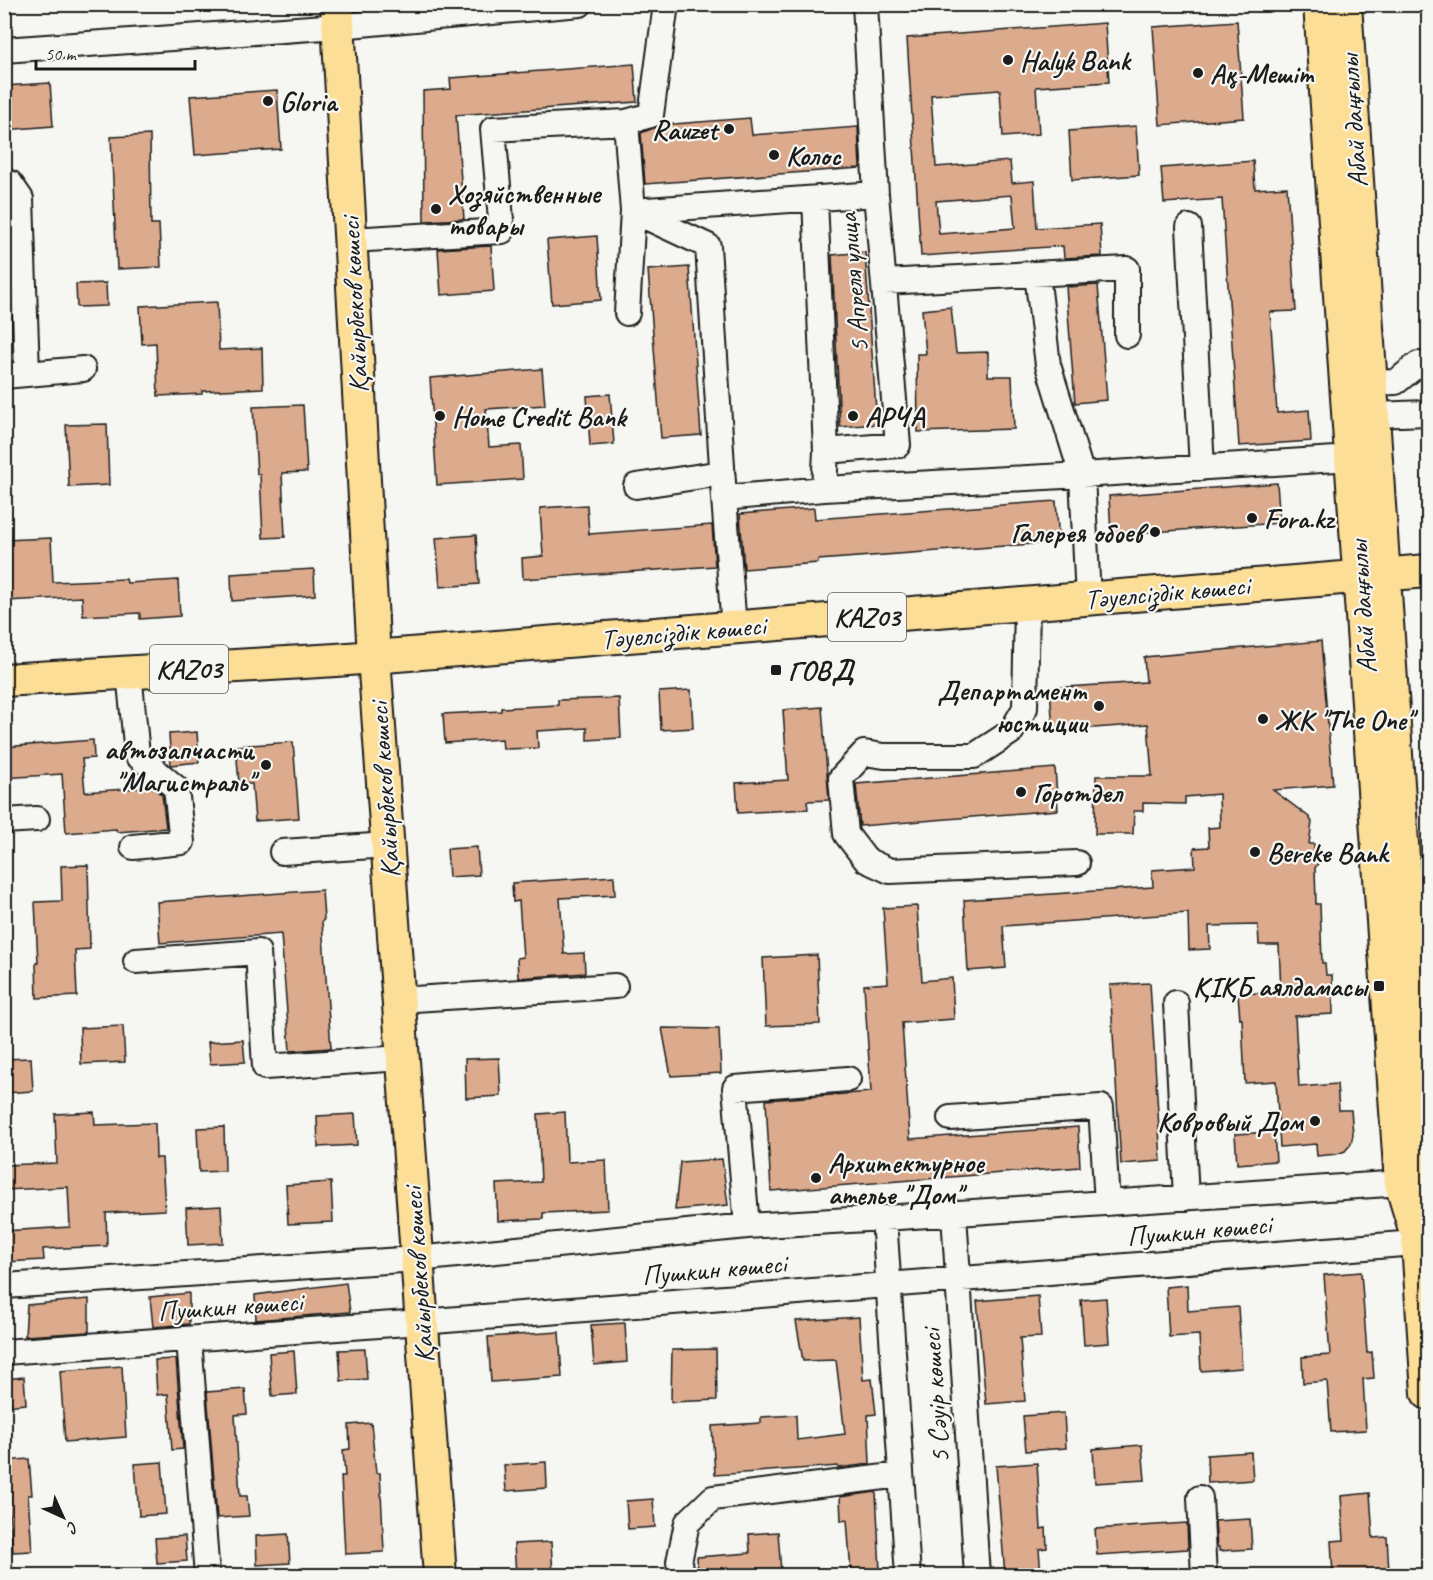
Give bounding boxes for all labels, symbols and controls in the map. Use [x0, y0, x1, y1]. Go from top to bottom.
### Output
scale bar [36, 33, 195, 71]
text: 50 m [45, 43, 78, 65]
place label: Halyk Bank [1020, 43, 1132, 79]
street label: Абай даңғылы [1331, 51, 1375, 189]
marker: Halyk Bank [1001, 53, 1015, 67]
place label: Ақ-Мешіт [1210, 56, 1314, 91]
marker: Ақ-Мешіт [1191, 66, 1205, 80]
place label: Gloria [280, 84, 339, 119]
marker: Gloria [261, 94, 275, 108]
place label: Rauzet [652, 112, 721, 147]
marker: Rauzet [722, 122, 736, 136]
place label: Колос [786, 138, 842, 173]
marker: Колос [767, 148, 781, 162]
place label: Хозяйственные товары [448, 176, 603, 243]
marker: Хозяйственные товары [429, 202, 443, 216]
street label: 5 Апреля улица [829, 210, 877, 354]
street label: Қайырбеков көшесі [332, 212, 376, 394]
place label: Home Credit Bank [452, 399, 628, 434]
place label: АРЧА [865, 399, 926, 434]
marker: Home Credit Bank [433, 409, 447, 423]
marker: АРЧА [846, 409, 860, 423]
place label: Fora.kz [1264, 501, 1336, 536]
marker: Fora.kz [1245, 511, 1259, 525]
place label: Галерея обоев [1011, 515, 1149, 550]
marker: Галерея обоев [1148, 525, 1162, 539]
street label: Абай даңғылы [1340, 537, 1384, 675]
street label: Тәуелсіздік көшесі [1083, 567, 1255, 618]
road number: KАZ03 [828, 593, 906, 641]
street label: Тәуелсіздік көшесі [599, 607, 771, 658]
road number: KАZ03 [150, 645, 228, 693]
place label: ГОВД [788, 653, 856, 688]
marker: ГОВД [769, 663, 783, 677]
place label: Департамент юстиции [938, 673, 1090, 740]
street label: Қайырбеков көшесі [360, 697, 408, 879]
marker: Департамент юстиции [1092, 699, 1106, 713]
place label: ЖК "The One" [1275, 702, 1419, 737]
marker: ЖК "The One" [1256, 712, 1270, 726]
place label: автозапчасти "Магистраль" [104, 732, 260, 799]
marker: автозапчасти "Магистраль" [259, 758, 273, 772]
place label: Горотдел [1033, 775, 1124, 810]
marker: Горотдел [1014, 785, 1028, 799]
place label: Bereke Bank [1267, 835, 1390, 870]
marker: Bereke Bank [1248, 845, 1262, 859]
place label: ҚІҚБ аялдамасы [1193, 969, 1370, 1004]
marker: ҚІҚБ аялдамасы [1372, 979, 1386, 993]
place label: Ковровый Дом [1157, 1104, 1305, 1139]
marker: Ковровый Дом [1308, 1114, 1322, 1128]
place label: Архитектурное ателье "Дом" [828, 1145, 986, 1212]
marker: Архитектурное ателье "Дом" [809, 1171, 823, 1185]
street label: Қайырбеков көшесі [394, 1182, 442, 1364]
street label: Пушкин көшесі [1125, 1206, 1276, 1254]
street label: Пушкин көшесі [640, 1245, 791, 1293]
street label: Пушкин көшесі [157, 1283, 307, 1329]
street label: 5 Сәуір көшесі [913, 1324, 957, 1465]
north arrow [33, 1487, 93, 1547]
text: С [62, 1517, 83, 1538]

